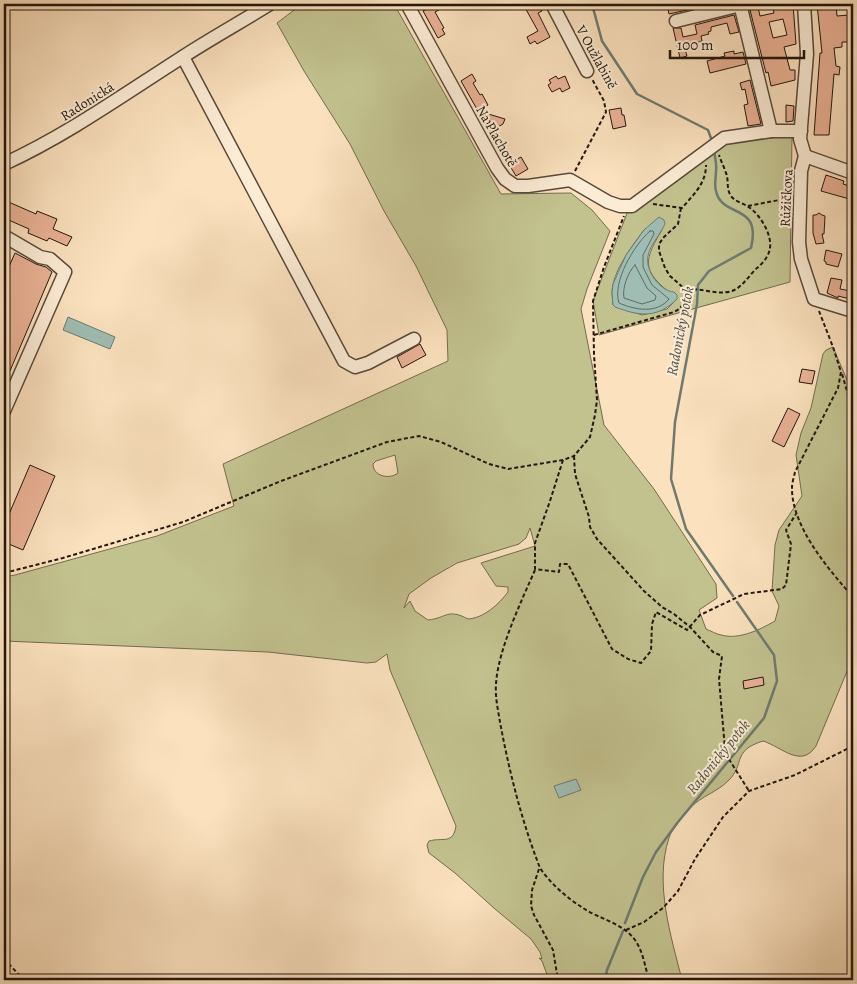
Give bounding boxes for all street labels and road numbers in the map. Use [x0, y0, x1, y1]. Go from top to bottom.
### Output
street label: V Oužlabině [571, 21, 622, 92]
street label: Radonická [57, 77, 118, 125]
street label: Na Plachotě [471, 102, 522, 170]
street label: Růžičkova [775, 168, 798, 227]

